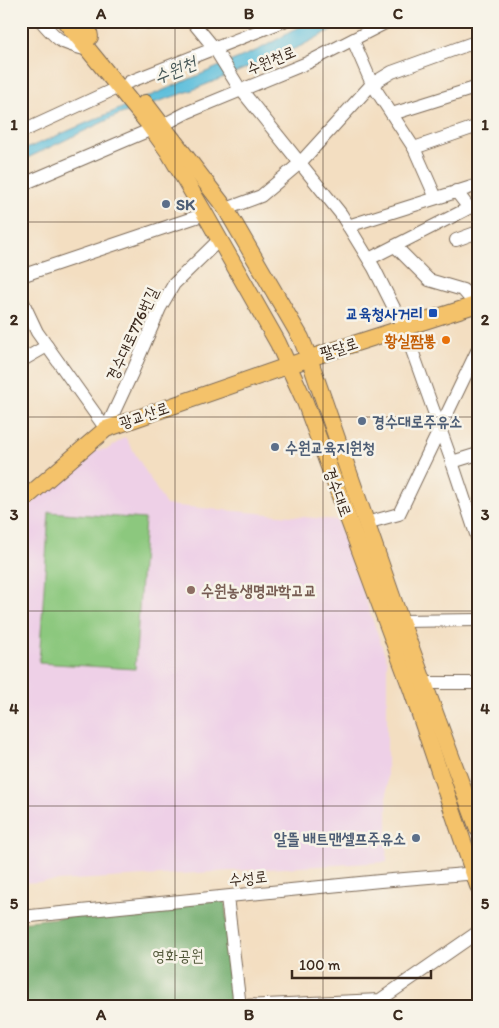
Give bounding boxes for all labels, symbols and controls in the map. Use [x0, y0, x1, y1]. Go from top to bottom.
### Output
text: A [95, 4, 107, 23]
text: B [244, 4, 255, 23]
text: C [393, 4, 404, 23]
street label: 수원천로 [244, 42, 298, 78]
water label: 수원천 [151, 51, 201, 88]
text: 1 [10, 115, 18, 134]
text: 1 [481, 115, 489, 134]
place label: SK [176, 195, 196, 214]
marker: SK [160, 198, 172, 210]
street label: 경수대로776번길 [102, 284, 162, 384]
place label: 교육청사거리 [346, 304, 423, 323]
marker: 교육청사거리 [427, 307, 439, 319]
text: 2 [10, 310, 19, 329]
text: 2 [481, 310, 490, 329]
place label: 황실짬뽕 [385, 331, 436, 350]
street label: 팔달로 [318, 333, 360, 363]
marker: 황실짬뽕 [440, 334, 452, 346]
street label: 광교산로 [117, 398, 171, 432]
place label: 경수대로주유소 [372, 412, 462, 431]
marker: 경수대로주유소 [356, 415, 368, 427]
place label: 수원교육지원청 [285, 438, 375, 457]
marker: 수원교육지원청 [269, 441, 281, 453]
street label: 경수대로 [320, 465, 356, 519]
text: 3 [10, 505, 19, 524]
text: 3 [481, 505, 490, 524]
place label: 수원농생명과학고교 [201, 581, 317, 600]
marker: 수원농생명과학고교 [185, 584, 197, 596]
text: 4 [9, 699, 19, 718]
text: 4 [480, 699, 490, 718]
place label: 알뜰 배트맨셀프주유소 [274, 829, 406, 848]
marker: 알뜰 배트맨셀프주유소 [410, 832, 422, 844]
street label: 수성로 [228, 867, 268, 889]
text: 5 [10, 894, 19, 913]
text: 5 [481, 894, 490, 913]
park label: 영화공원 [152, 946, 204, 965]
scale bar [292, 948, 430, 980]
text: 100 m [299, 956, 341, 974]
text: A [95, 1005, 107, 1024]
text: B [244, 1005, 255, 1024]
text: C [393, 1005, 404, 1024]

